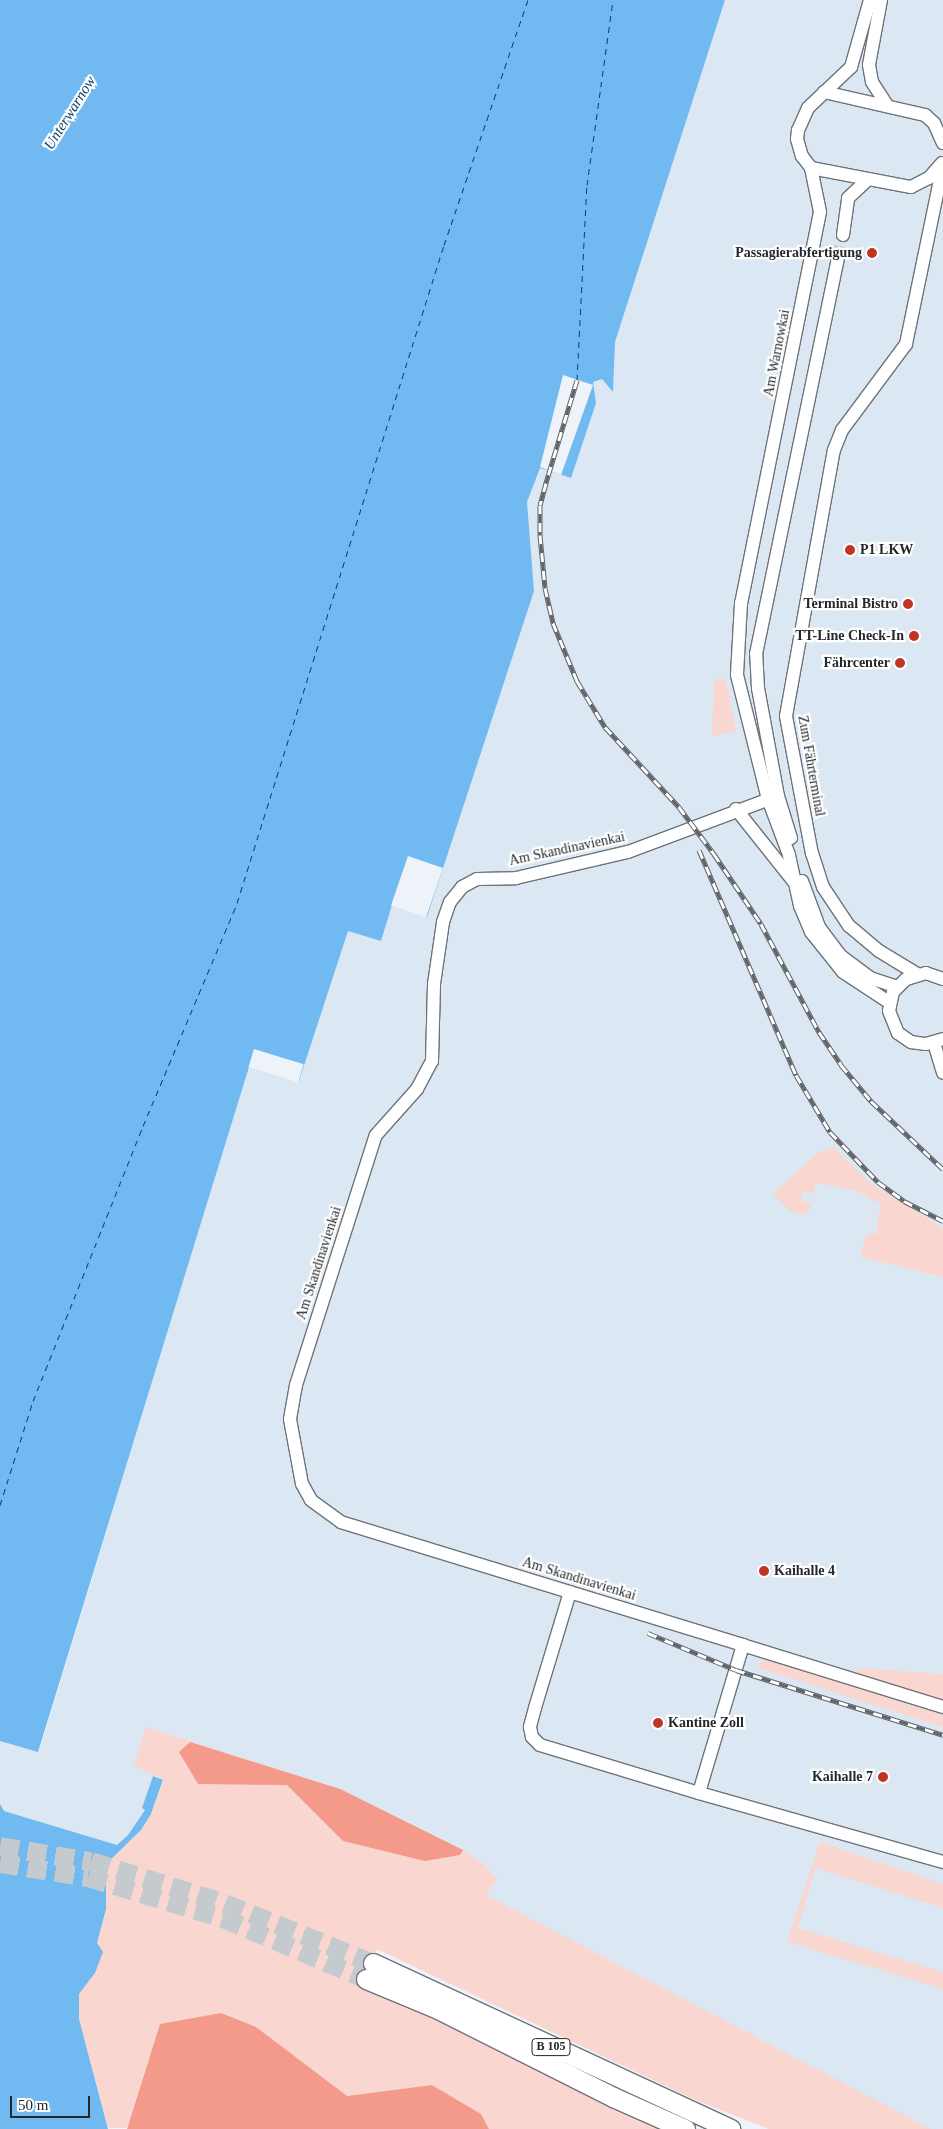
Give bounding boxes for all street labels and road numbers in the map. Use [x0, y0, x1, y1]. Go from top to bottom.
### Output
street label: Am Warnowkai [760, 308, 794, 398]
street label: Zum Fährterminal [794, 714, 828, 818]
street label: Am Skandinavienkai [508, 829, 626, 869]
street label: Am Skandinavienkai [293, 1204, 345, 1322]
street label: Am Skandinavienkai [520, 1554, 638, 1604]
road number: B 105 [531, 2038, 571, 2056]

